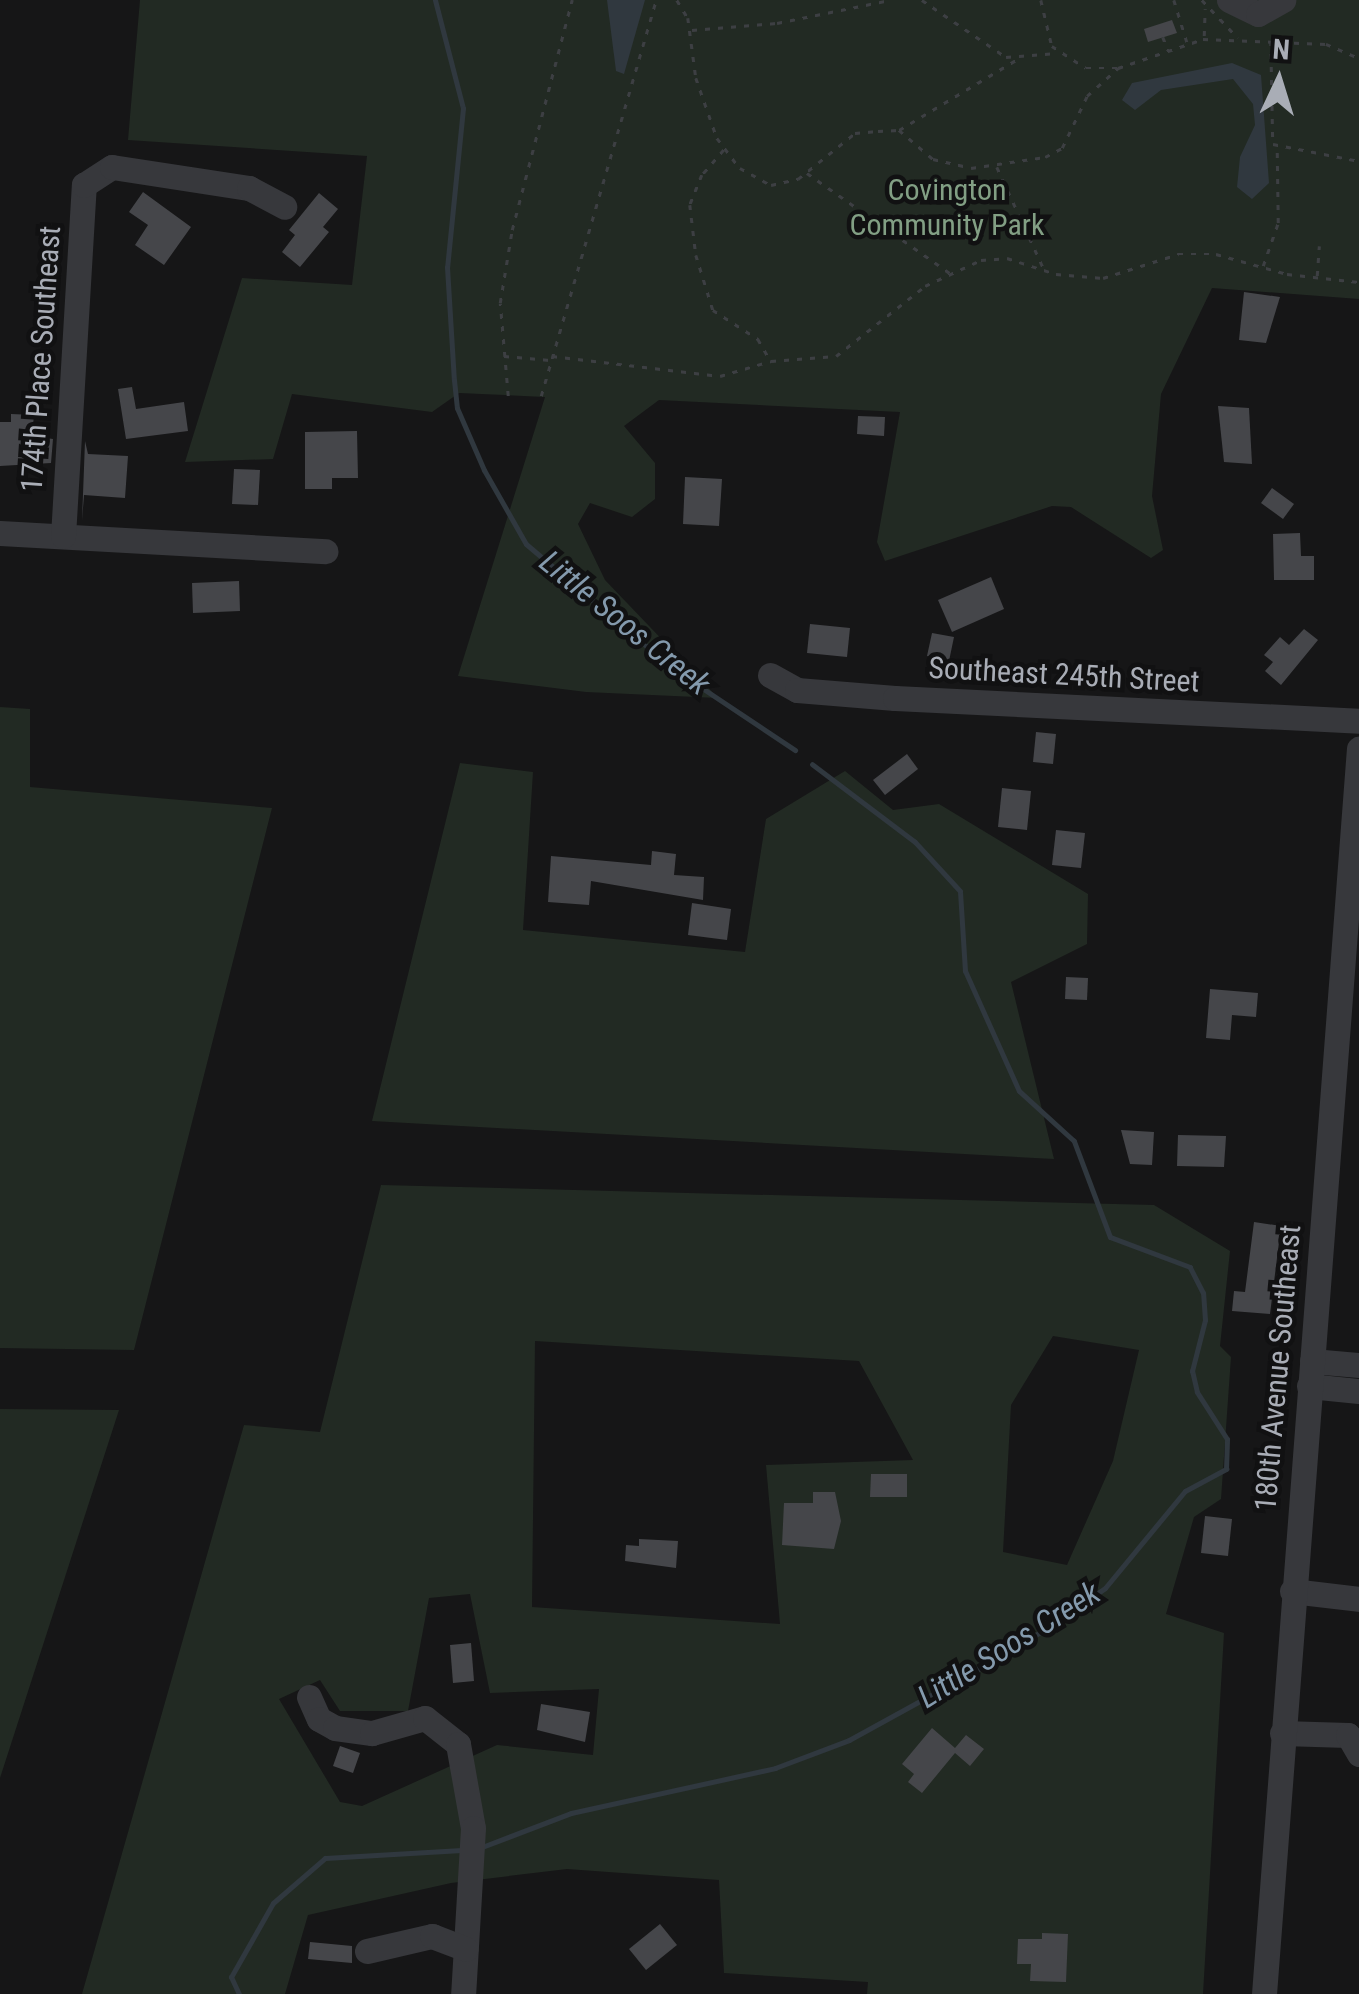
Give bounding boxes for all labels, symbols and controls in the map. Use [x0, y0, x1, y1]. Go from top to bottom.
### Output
north arrow [1229, 30, 1329, 130]
text: N [1271, 33, 1291, 67]
park label: Covington Community Park [850, 172, 1044, 242]
street label: 174th Place Southeast [14, 225, 68, 493]
water label: Little Soos Creek [532, 543, 718, 703]
street label: Southeast 245th Street [928, 650, 1200, 700]
street label: 180th Avenue Southeast [1248, 1223, 1308, 1513]
water label: Little Soos Creek [911, 1574, 1107, 1716]

